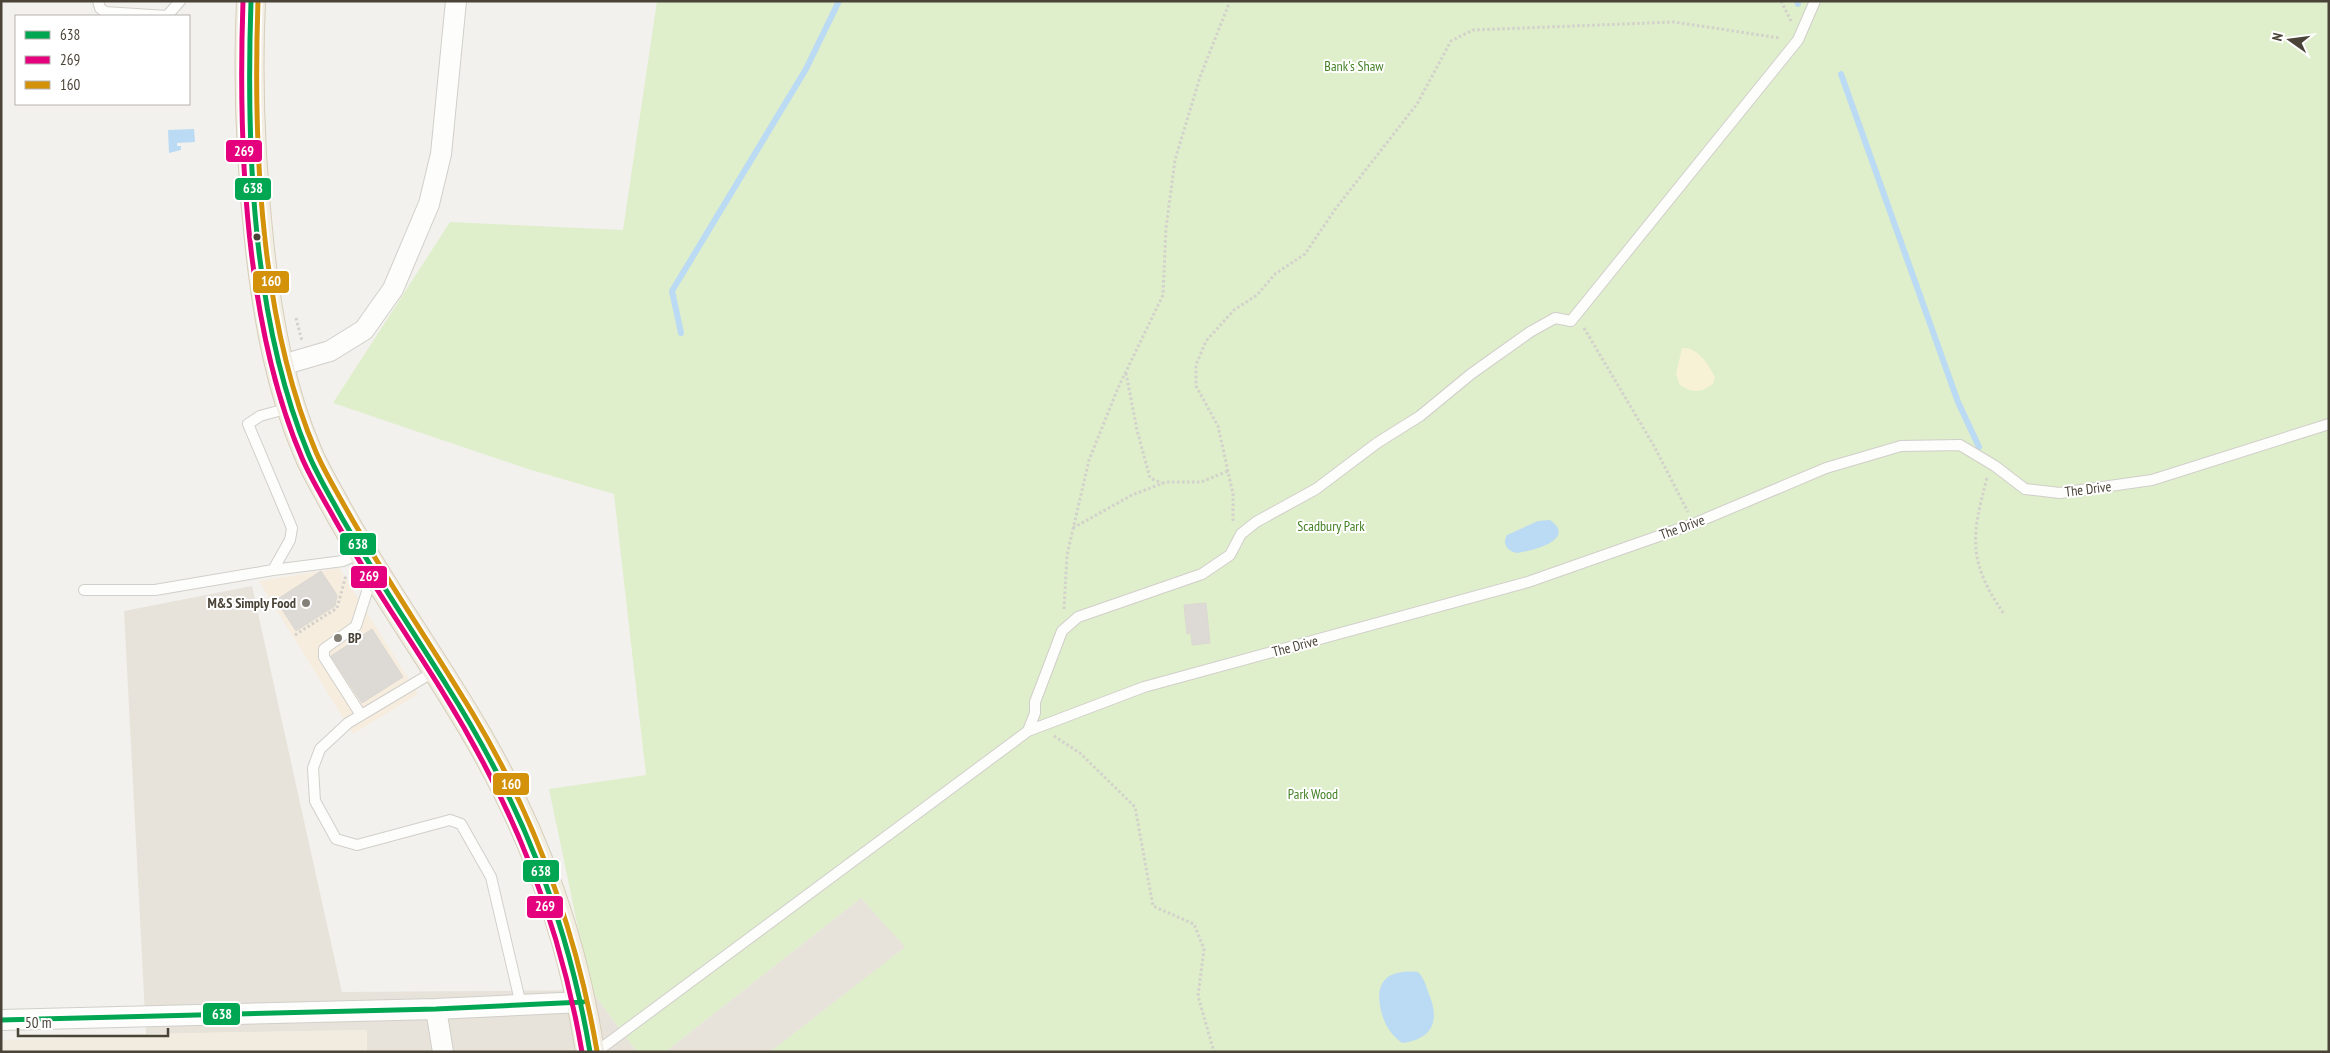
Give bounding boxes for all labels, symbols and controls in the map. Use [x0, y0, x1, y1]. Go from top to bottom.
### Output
legend [15, 15, 190, 105]
north arrow [2265, 15, 2315, 65]
text: 638 [60, 25, 80, 44]
text: N [2268, 31, 2287, 43]
text: 269 [60, 50, 80, 69]
park label: Bank's Shaw [1324, 57, 1384, 75]
text: 160 [60, 75, 81, 94]
line badge: 269 [225, 139, 263, 163]
text: 269 [234, 142, 254, 160]
line badge: 638 [234, 177, 272, 201]
text: 638 [243, 179, 263, 197]
unlabelled marker [252, 232, 262, 242]
line badge: 160 [252, 270, 290, 294]
text: 160 [261, 272, 281, 290]
street label: The Drive [2064, 477, 2112, 501]
street label: The Drive [1657, 510, 1707, 543]
park label: Scadbury Park [1297, 517, 1365, 535]
line badge: 638 [339, 532, 377, 556]
text: 638 [348, 535, 368, 553]
line badge: 269 [350, 565, 388, 589]
text: 269 [359, 567, 379, 585]
place label: M&S Simply Food [207, 594, 296, 612]
marker: M&S Simply Food [300, 597, 312, 609]
place label: BP [348, 629, 362, 647]
street label: The Drive [1270, 631, 1320, 661]
marker: BP [332, 632, 344, 644]
line badge: 160 [492, 772, 530, 796]
text: 160 [501, 775, 521, 793]
park label: Park Wood [1288, 785, 1338, 803]
line badge: 638 [522, 859, 560, 883]
text: 638 [531, 862, 551, 880]
line badge: 269 [526, 895, 564, 919]
text: 269 [535, 897, 555, 915]
line badge: 638 [202, 1002, 241, 1026]
text: 638 [212, 1005, 232, 1023]
scale bar [18, 1006, 168, 1038]
text: 50 m [25, 1013, 51, 1032]

